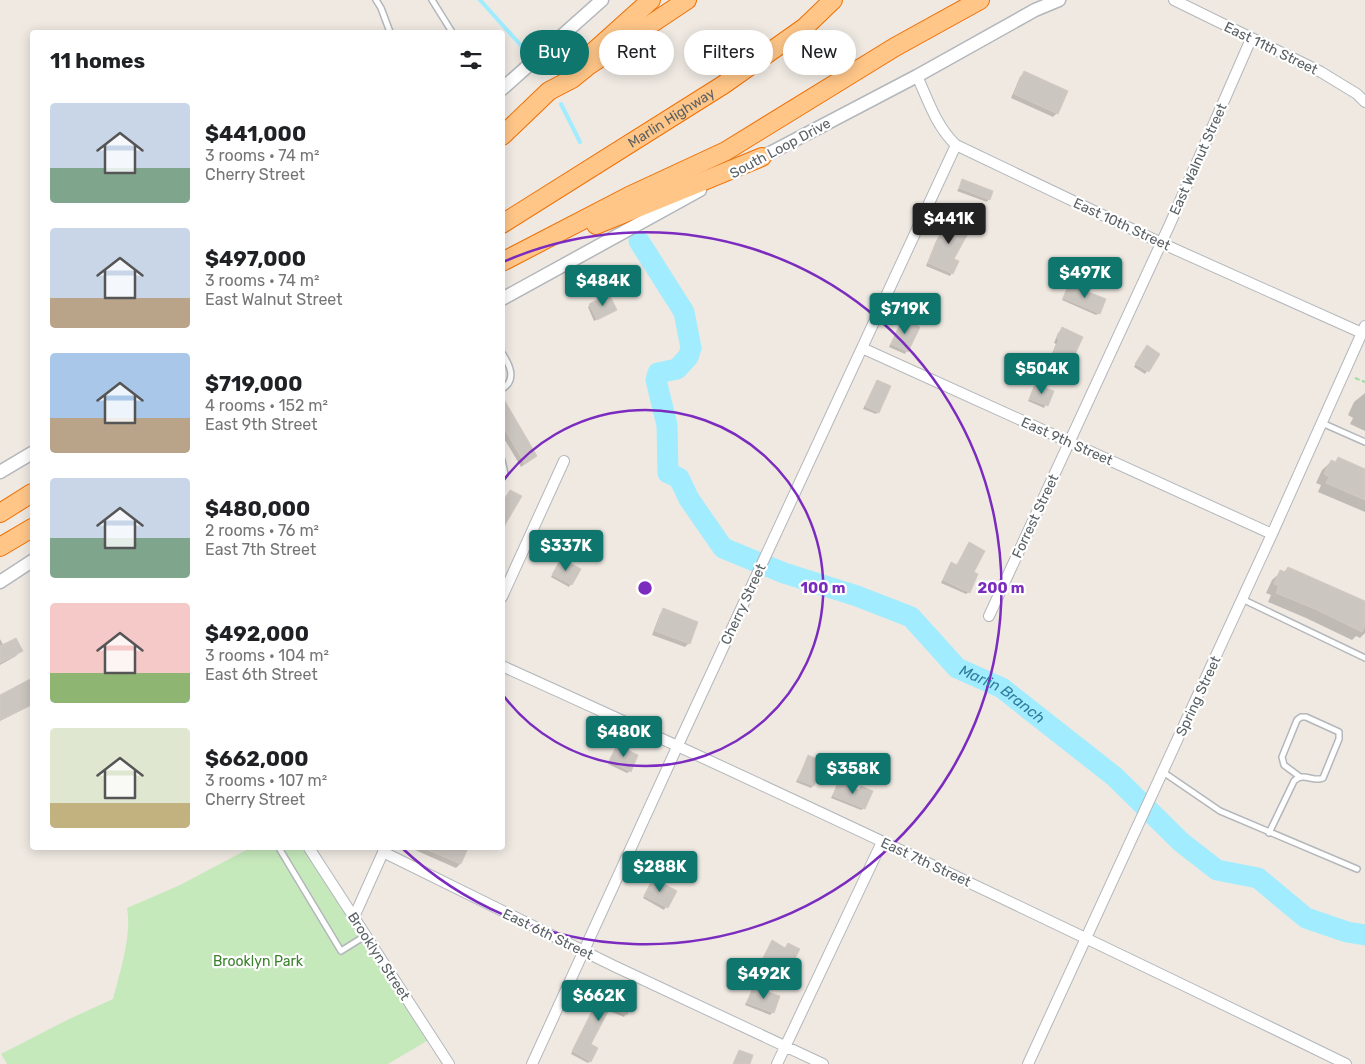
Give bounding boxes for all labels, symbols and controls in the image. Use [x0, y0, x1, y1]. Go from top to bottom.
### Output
street label: East 11th Street [1221, 18, 1321, 79]
chip: Buy [520, 30, 589, 75]
chip: Rent [599, 30, 674, 75]
chip: Filters [684, 30, 773, 75]
chip: New [783, 30, 856, 75]
icon: filters [457, 46, 485, 74]
text: 11 homes [50, 48, 145, 73]
street label: Marlin Highway [625, 84, 718, 152]
street label: East Walnut Street [1166, 100, 1231, 218]
street label: South Loop Drive [727, 115, 834, 182]
text: $441,000 [205, 121, 306, 146]
icon: home [90, 123, 150, 183]
text: 3 rooms · 74 m² [205, 146, 320, 165]
text: Cherry Street [205, 165, 305, 184]
street label: East 10th Street [1071, 195, 1173, 255]
pin: $441K [914, 202, 984, 245]
text: $441K [924, 209, 974, 228]
text: $497,000 [205, 246, 306, 271]
icon: home [90, 248, 150, 308]
pin: $497K [1050, 256, 1120, 299]
text: $497K [1059, 263, 1111, 282]
pin: $484K [568, 264, 638, 307]
text: 3 rooms · 74 m² [205, 271, 320, 290]
text: $484K [576, 271, 630, 290]
text: East Walnut Street [205, 290, 343, 309]
pin: $719K [870, 292, 940, 335]
text: $719K [881, 299, 929, 318]
pin: $504K [1007, 352, 1077, 395]
text: $504K [1015, 359, 1069, 378]
text: $719,000 [205, 371, 302, 396]
icon: home [90, 373, 150, 433]
text: 4 rooms · 152 m² [205, 396, 328, 415]
street label: East 9th Street [1018, 414, 1116, 469]
text: East 9th Street [205, 415, 318, 434]
street label: Forrest Street [1009, 471, 1063, 561]
text: $480,000 [205, 496, 310, 521]
icon: home [90, 498, 150, 558]
text: 2 rooms · 76 m² [205, 521, 319, 540]
pin: $337K [531, 530, 601, 572]
text: $337K [540, 536, 592, 555]
text: East 7th Street [205, 540, 316, 559]
street label: Cherry Street [717, 560, 770, 647]
centre of rings [636, 579, 654, 597]
text: 100 m [801, 579, 845, 597]
text: 200 m [977, 579, 1025, 597]
text: $492,000 [205, 621, 309, 646]
icon: home [90, 623, 150, 683]
text: 3 rooms · 104 m² [205, 646, 329, 665]
street label: Spring Street [1172, 653, 1225, 739]
water label: Marlin Branch [957, 661, 1048, 727]
text: East 6th Street [205, 665, 318, 684]
pin: $480K [589, 716, 659, 758]
text: $480K [597, 722, 651, 741]
text: $662,000 [205, 746, 309, 771]
icon: home [90, 748, 150, 808]
pin: $358K [818, 752, 888, 795]
text: $358K [826, 759, 880, 778]
text: 3 rooms · 107 m² [205, 771, 327, 790]
text: Cherry Street [205, 790, 305, 809]
street label: East 7th Street [878, 834, 974, 891]
pin: $288K [625, 850, 695, 893]
text: $288K [633, 857, 687, 876]
street label: East 6th Street [500, 905, 596, 964]
street label: Brooklyn Street [344, 909, 414, 1004]
park label: Brooklyn Park [213, 953, 304, 970]
pin: $492K [729, 958, 799, 1000]
text: $492K [738, 964, 790, 983]
pin: $662K [564, 980, 634, 1022]
text: $662K [573, 986, 625, 1005]

